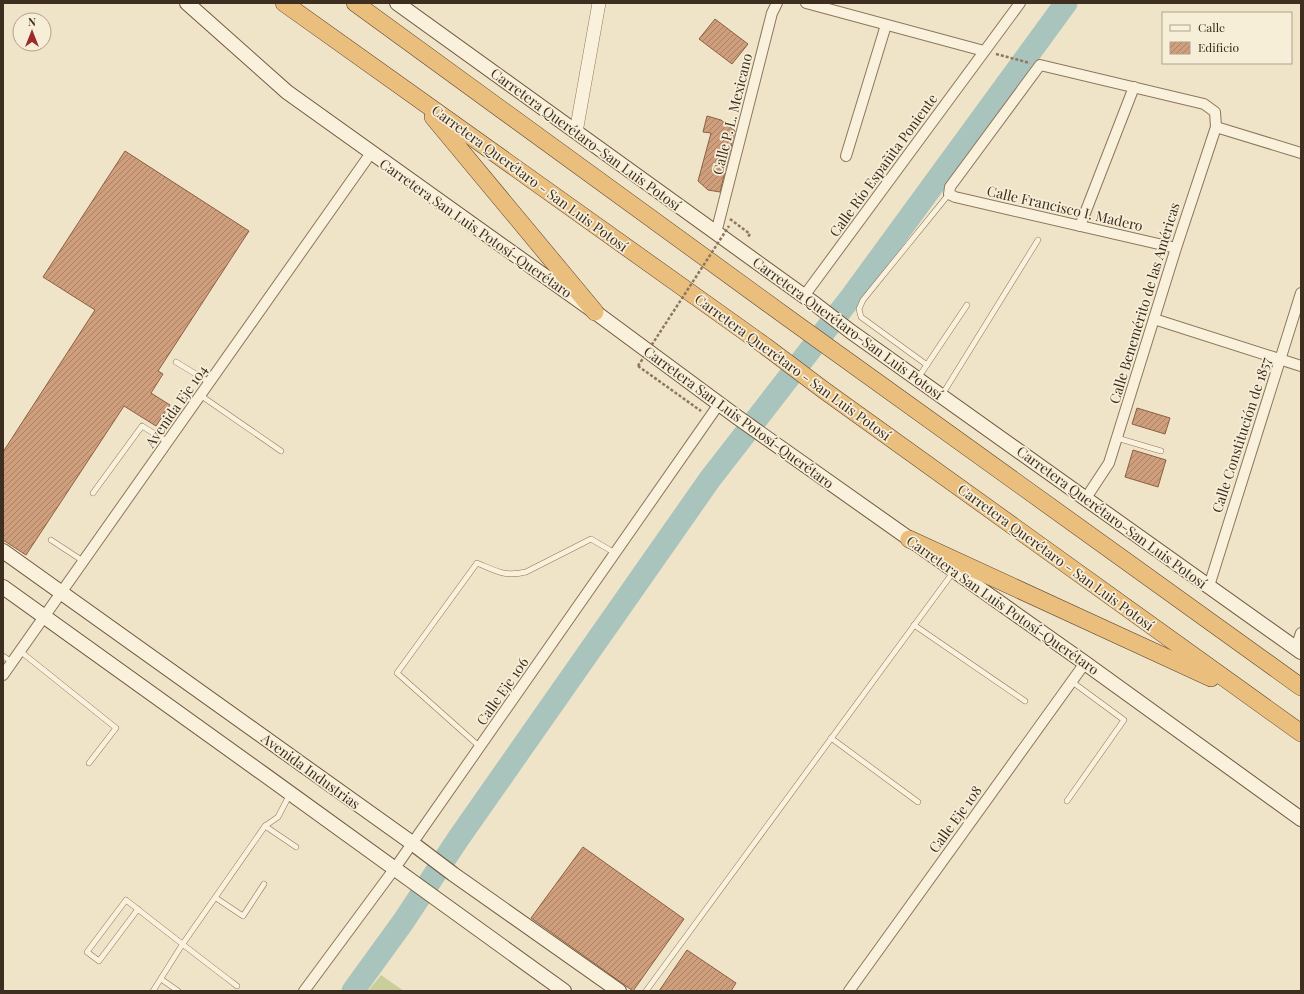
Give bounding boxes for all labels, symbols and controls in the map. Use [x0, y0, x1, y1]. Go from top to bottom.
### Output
north arrow [12, 12, 52, 52]
legend [1162, 12, 1292, 64]
text: N [28, 14, 36, 29]
text: Calle [1198, 19, 1225, 35]
text: Edificio [1198, 39, 1240, 55]
street label: Calle P. L. Mexicano [708, 51, 756, 177]
street label: Carretera Querétaro-San Luis Potosí [487, 63, 685, 215]
street label: Calle Río Españita Poniente [825, 90, 941, 240]
street label: Carretera Querétaro - San Luis Potosí [428, 100, 632, 256]
street label: Carretera San Luis Potosí-Querétaro [376, 154, 576, 302]
street label: Calle Francisco I. Madero [985, 181, 1145, 235]
street label: Calle Benemérito de las Américas [1104, 200, 1184, 406]
street label: Carretera Querétaro-San Luis Potosí [749, 252, 947, 404]
street label: Carretera Querétaro - San Luis Potosí [691, 289, 895, 445]
street label: Carretera San Luis Potosí-Querétaro [640, 342, 838, 493]
street label: Calle Constitución de 1857 [1207, 355, 1275, 515]
street label: Avenida Eje 104 [140, 361, 212, 452]
street label: Carretera Querétaro-San Luis Potosí [1013, 441, 1211, 593]
street label: Carretera Querétaro - San Luis Potosí [954, 479, 1158, 635]
street label: Carretera San Luis Potosí-Querétaro [903, 531, 1103, 679]
street label: Calle Eje 106 [472, 653, 532, 729]
street label: Avenida Industrias [257, 728, 364, 813]
street label: Calle Eje 108 [924, 782, 986, 856]

